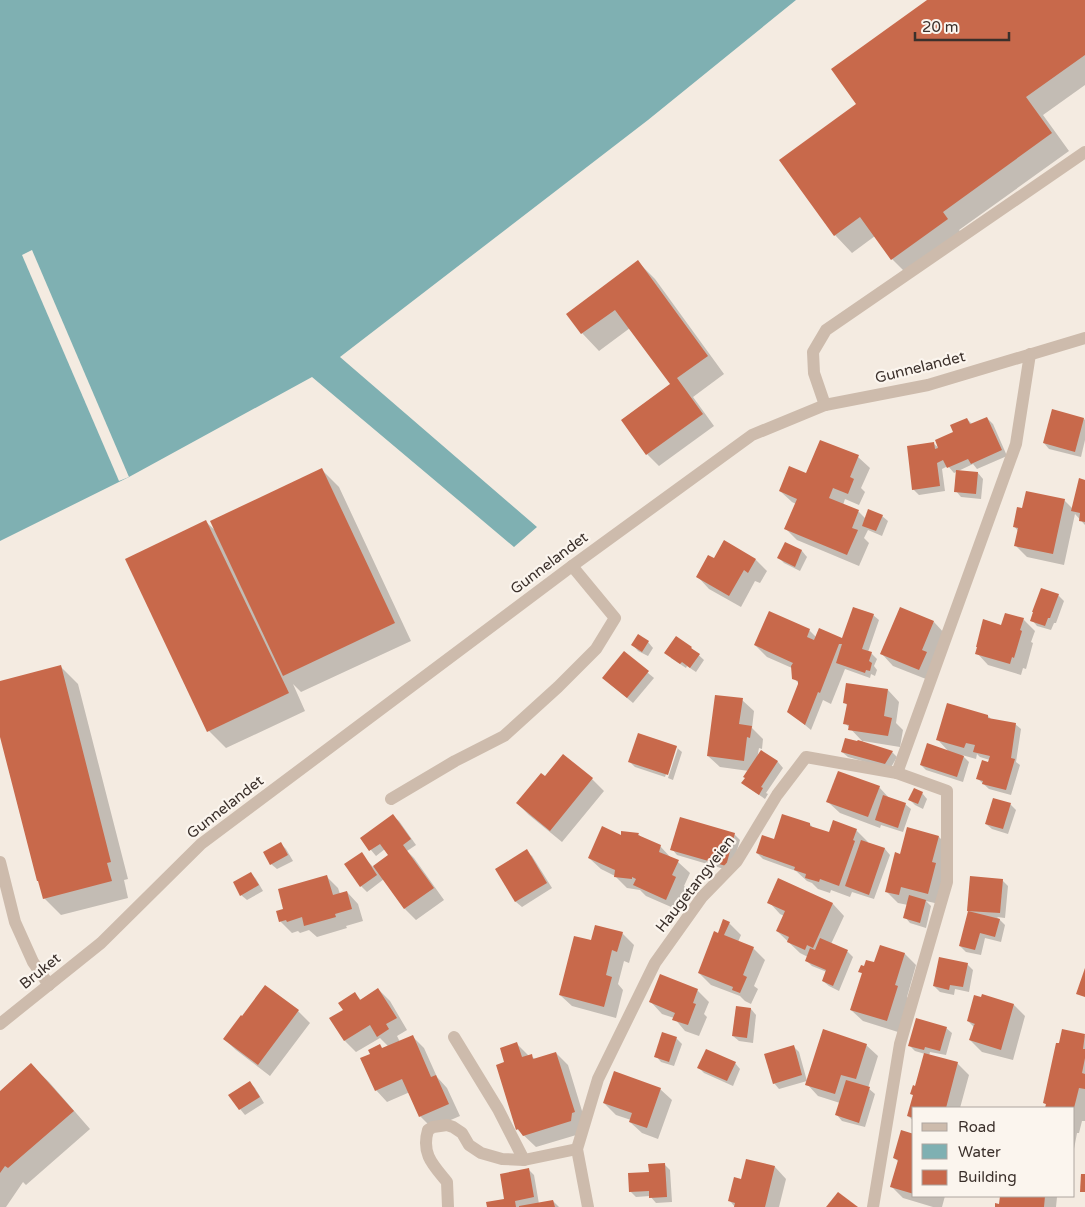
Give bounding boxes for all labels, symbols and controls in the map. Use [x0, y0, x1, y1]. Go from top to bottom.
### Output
scale bar [915, 10, 1009, 42]
text: 20 m [922, 18, 959, 36]
street label: Gunnelandet [873, 347, 967, 387]
street label: Gunnelandet [507, 528, 591, 598]
street label: Gunnelandet [183, 771, 267, 842]
street label: Haugetangveien [652, 832, 738, 936]
street label: Bruket [16, 949, 64, 993]
legend [912, 1107, 1075, 1197]
text: Road [958, 1118, 996, 1136]
text: Water [958, 1143, 1001, 1161]
text: Building [958, 1168, 1017, 1186]

